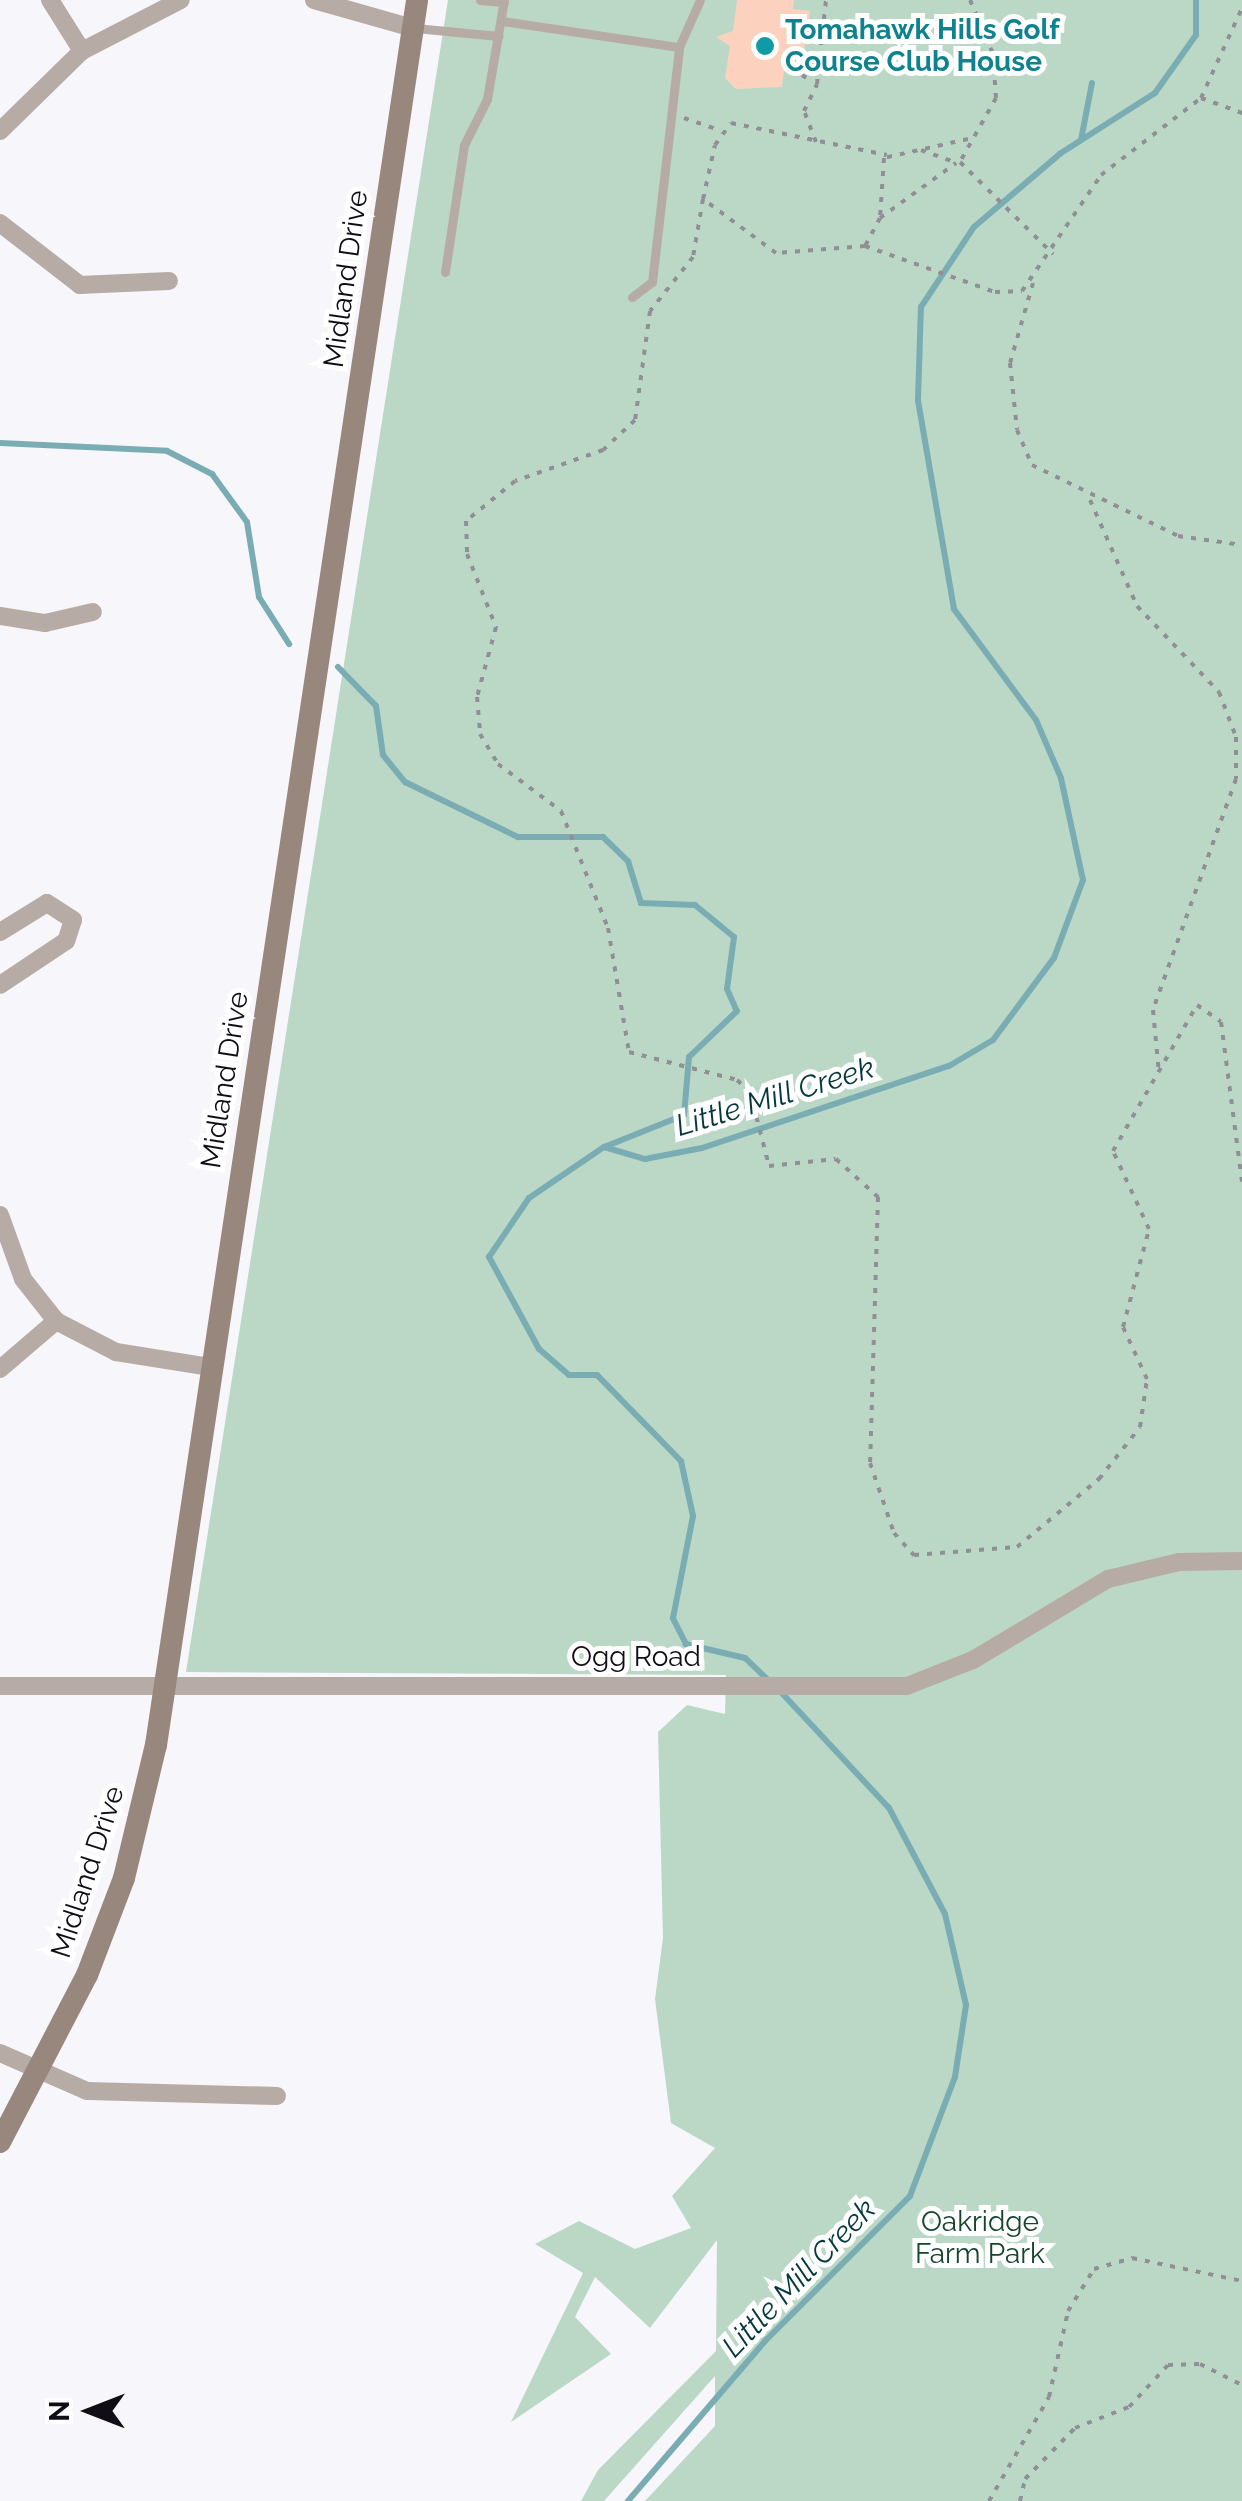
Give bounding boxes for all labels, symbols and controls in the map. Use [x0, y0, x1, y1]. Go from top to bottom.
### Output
place label: Tomahawk Hills Golf Course Club House [785, 13, 1060, 79]
marker: Tomahawk Hills Golf Course Club House [754, 35, 776, 57]
street label: Midland Drive [317, 188, 375, 370]
street label: Midland Drive [194, 989, 256, 1171]
water label: Little Mill Creek [671, 1050, 879, 1144]
street label: Ogg Road [571, 1640, 701, 1674]
street label: Midland Drive [44, 1782, 132, 1962]
water label: Little Mill Creek [714, 2191, 884, 2365]
park label: Oakridge Farm Park [915, 2205, 1045, 2271]
north arrow [40, 2361, 140, 2461]
text: N [43, 2400, 76, 2422]

